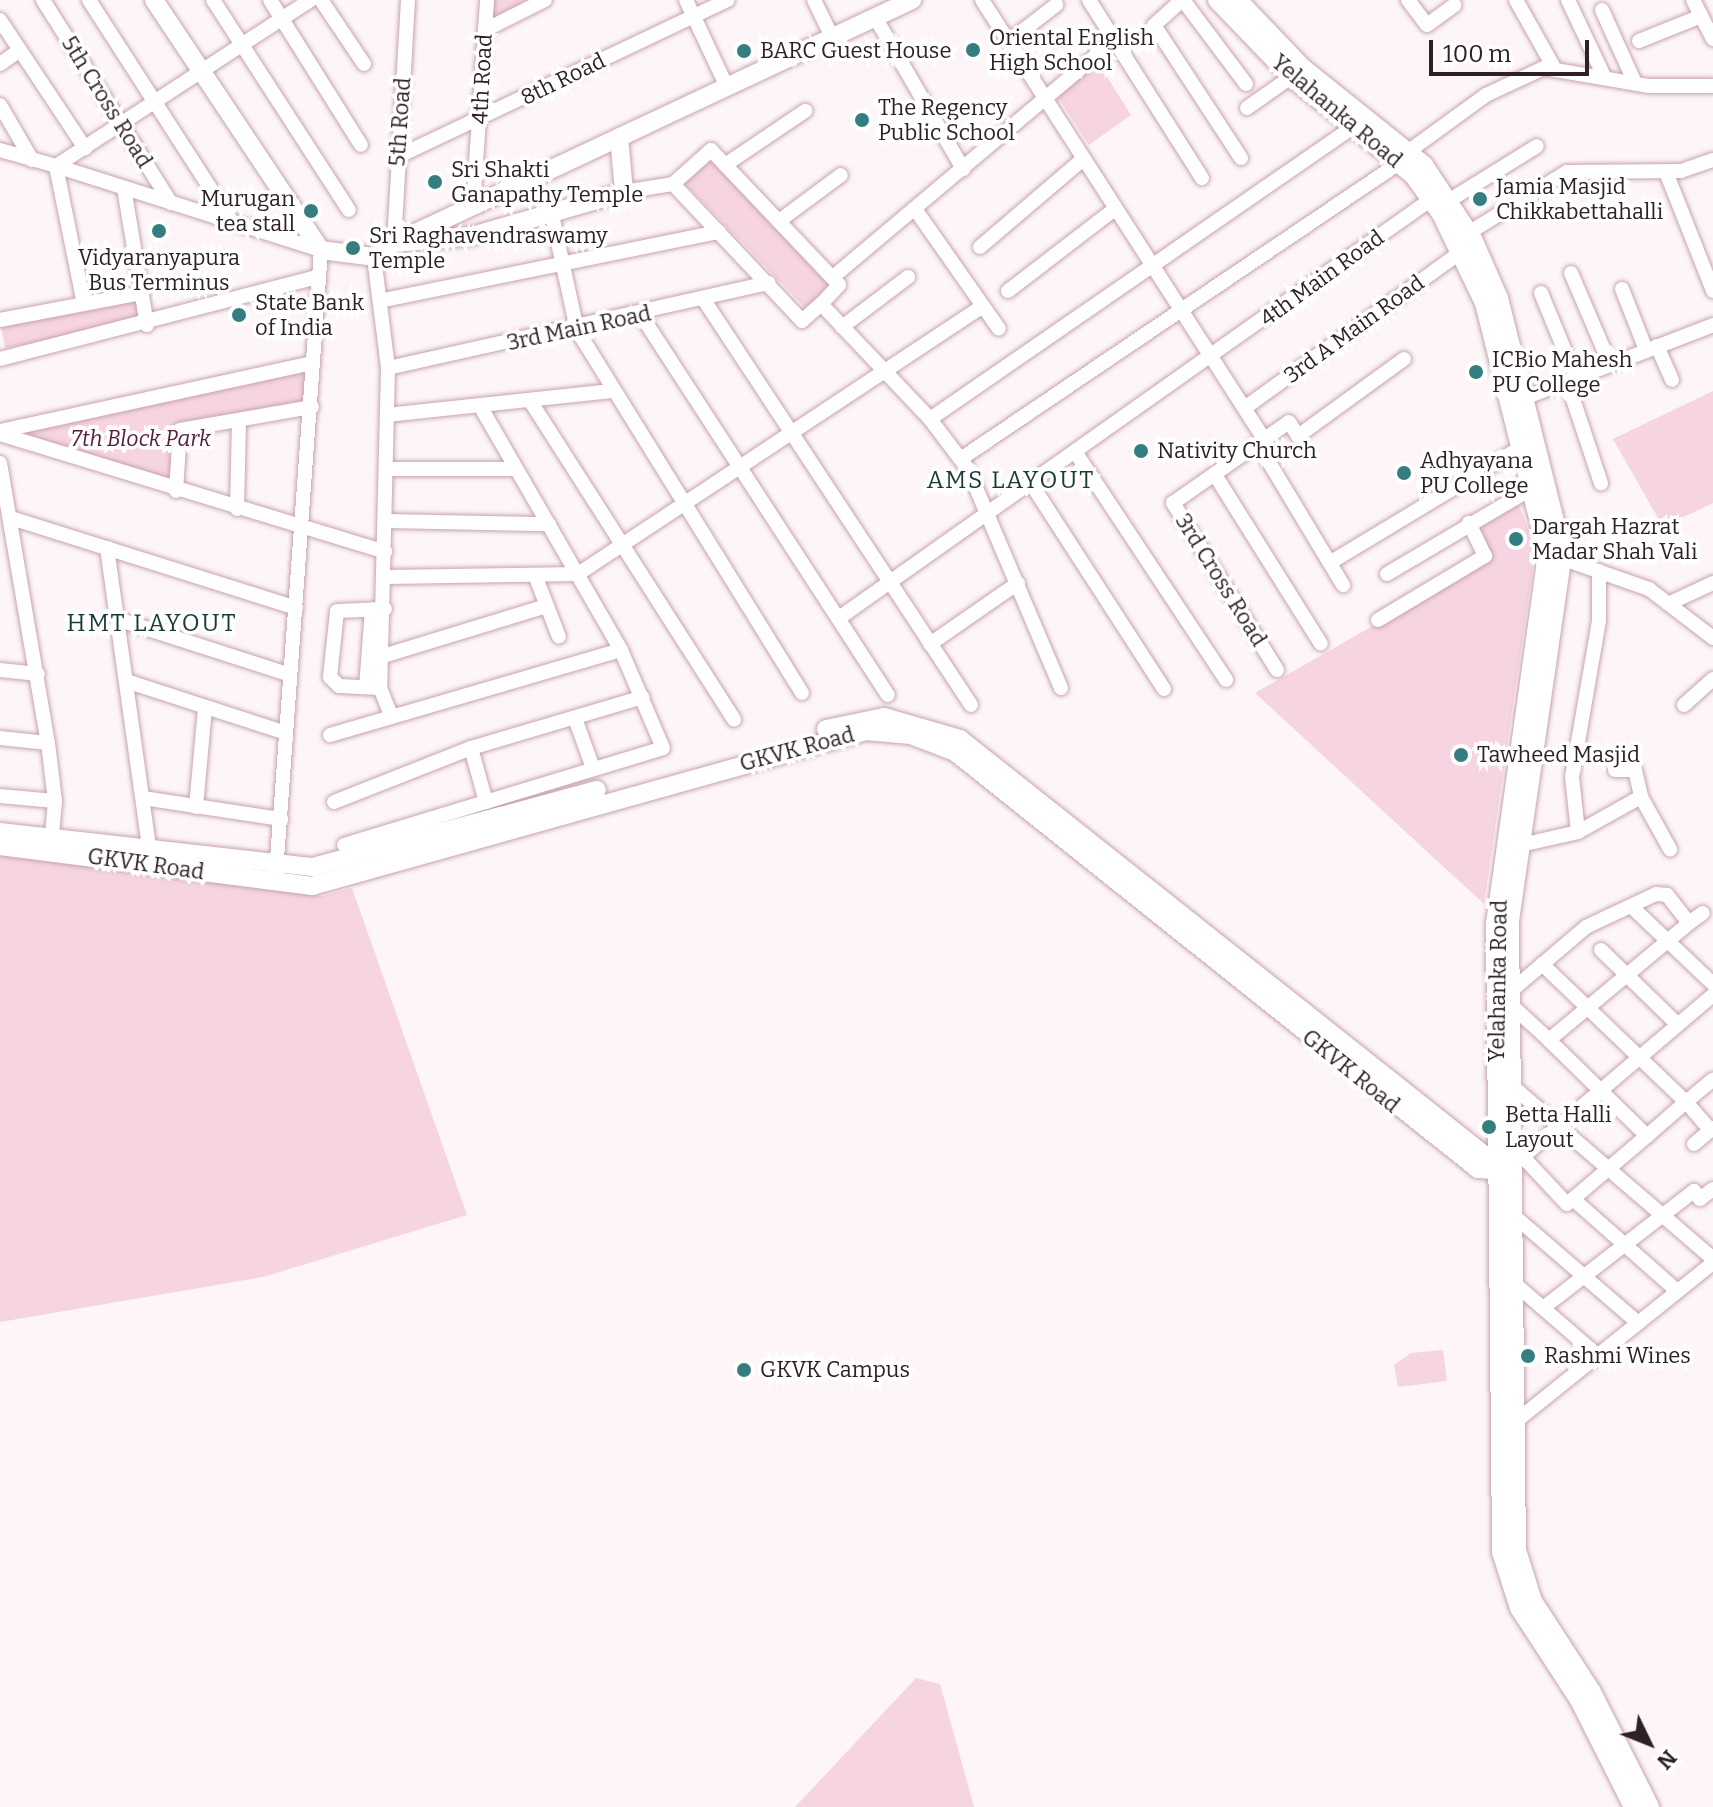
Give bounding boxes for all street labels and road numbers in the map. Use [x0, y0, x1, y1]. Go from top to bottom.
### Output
street label: 5th Cross Road [56, 31, 158, 173]
street label: 4th Road [466, 33, 498, 125]
street label: 8th Road [517, 47, 609, 111]
street label: Yelahanka Road [1266, 49, 1408, 173]
street label: 5th Road [384, 77, 416, 167]
street label: 4th Main Road [1255, 224, 1389, 332]
street label: 3rd A Main Road [1279, 269, 1429, 389]
street label: 3rd Main Road [505, 300, 653, 356]
street label: 3rd Cross Road [1170, 509, 1272, 651]
street label: GKVK Road [737, 721, 857, 777]
street label: GKVK Road [86, 843, 206, 885]
street label: Yelahanka Road [1483, 900, 1513, 1062]
street label: GKVK Road [1297, 1024, 1405, 1118]

